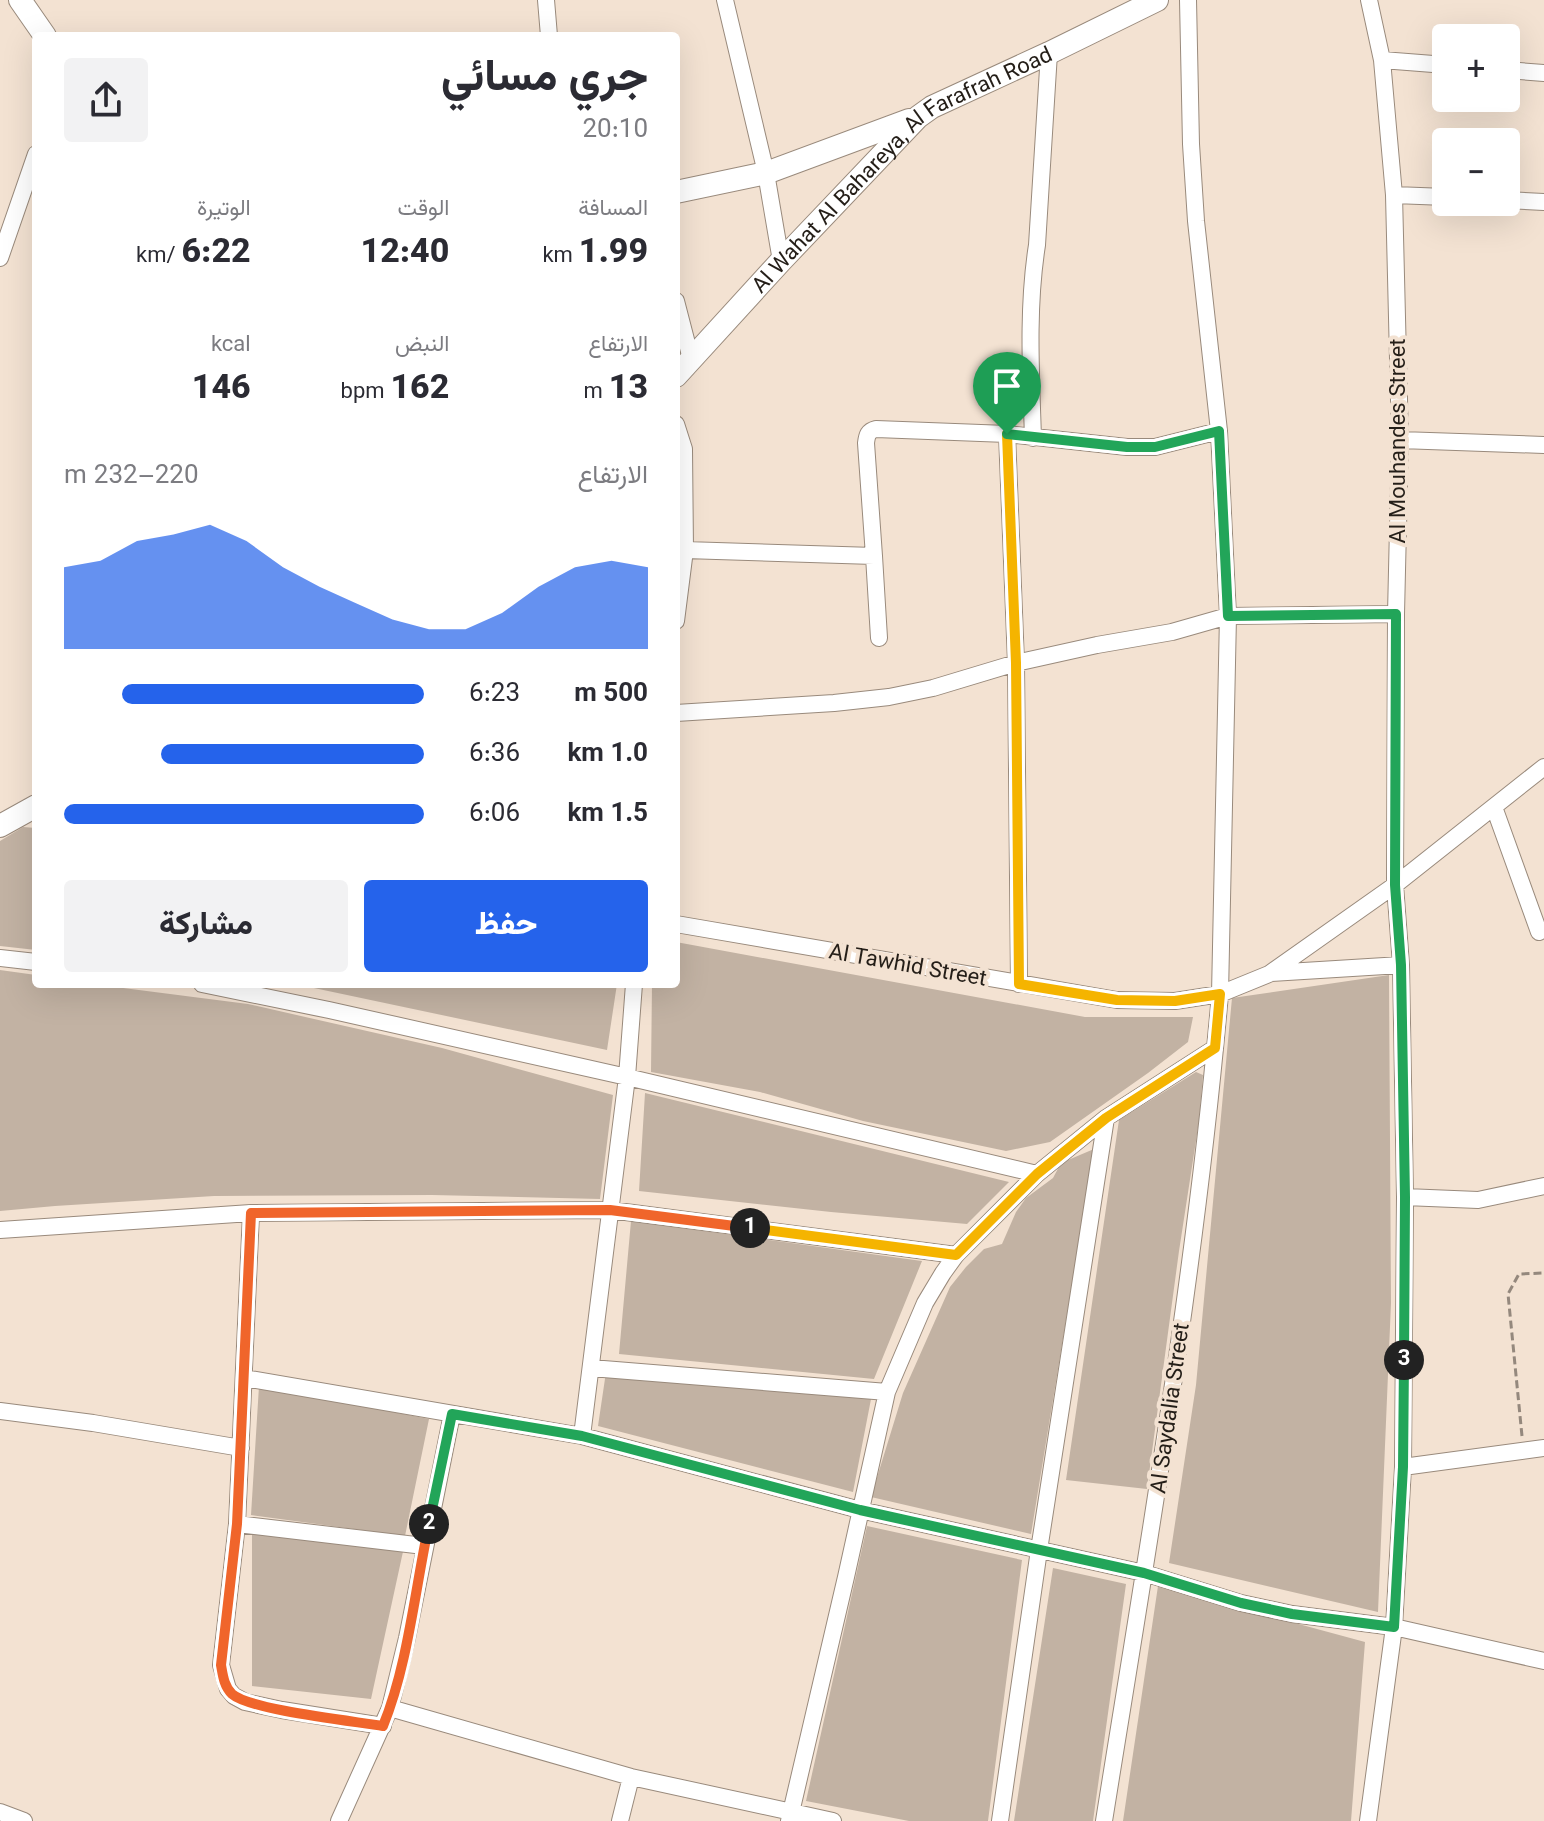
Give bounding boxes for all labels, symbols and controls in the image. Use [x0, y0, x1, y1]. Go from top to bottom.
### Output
map controls [1432, 24, 1520, 216]
button: + [1432, 24, 1520, 112]
street label: Al Wahat Al Bahareya, Al Farafrah Road [744, 39, 1059, 302]
text: جري مسائي [441, 45, 648, 114]
button: share [64, 58, 148, 142]
text: 20:10 [582, 110, 648, 151]
button: − [1432, 128, 1520, 216]
text: الوتيرة [197, 192, 251, 227]
text: الوقت [398, 192, 449, 227]
text: المسافة [578, 192, 648, 227]
text: 6:22 [181, 227, 251, 280]
text: 12:40 [361, 227, 449, 280]
text: 1.99 [579, 227, 648, 280]
text: /km [136, 239, 181, 274]
text: km [542, 239, 579, 274]
text: kcal [211, 328, 251, 363]
text: النبض [395, 328, 449, 363]
text: الارتفاع [588, 328, 648, 363]
street label: Al Mouhandes Street [1382, 338, 1417, 544]
pin [973, 352, 1041, 434]
text: 146 [192, 363, 251, 416]
text: 162 [391, 363, 449, 416]
text: 13 [609, 363, 648, 416]
icon: arrive [985, 364, 1029, 408]
text: bpm [341, 375, 391, 410]
text: m [584, 375, 609, 410]
text: 220–232 m [64, 456, 199, 497]
text: الارتفاع [577, 456, 648, 497]
text: 6:23 [469, 674, 520, 715]
text: 500 m [574, 674, 648, 715]
text: 6:36 [469, 734, 520, 775]
text: 1.0 km [567, 734, 648, 775]
text: 6:06 [469, 794, 520, 835]
text: 1.5 km [567, 794, 648, 835]
button: مشاركة [64, 880, 348, 972]
button: حفظ [364, 880, 648, 972]
street label: Al Tawhid Street [826, 935, 989, 998]
pin: 1 [730, 1208, 770, 1248]
text: 1 [744, 1210, 756, 1245]
street label: Al Saydalia Street [1142, 1321, 1201, 1496]
pin: 3 [1384, 1340, 1424, 1380]
text: 3 [1398, 1342, 1410, 1377]
pin: 2 [409, 1504, 449, 1544]
text: 2 [423, 1506, 435, 1541]

